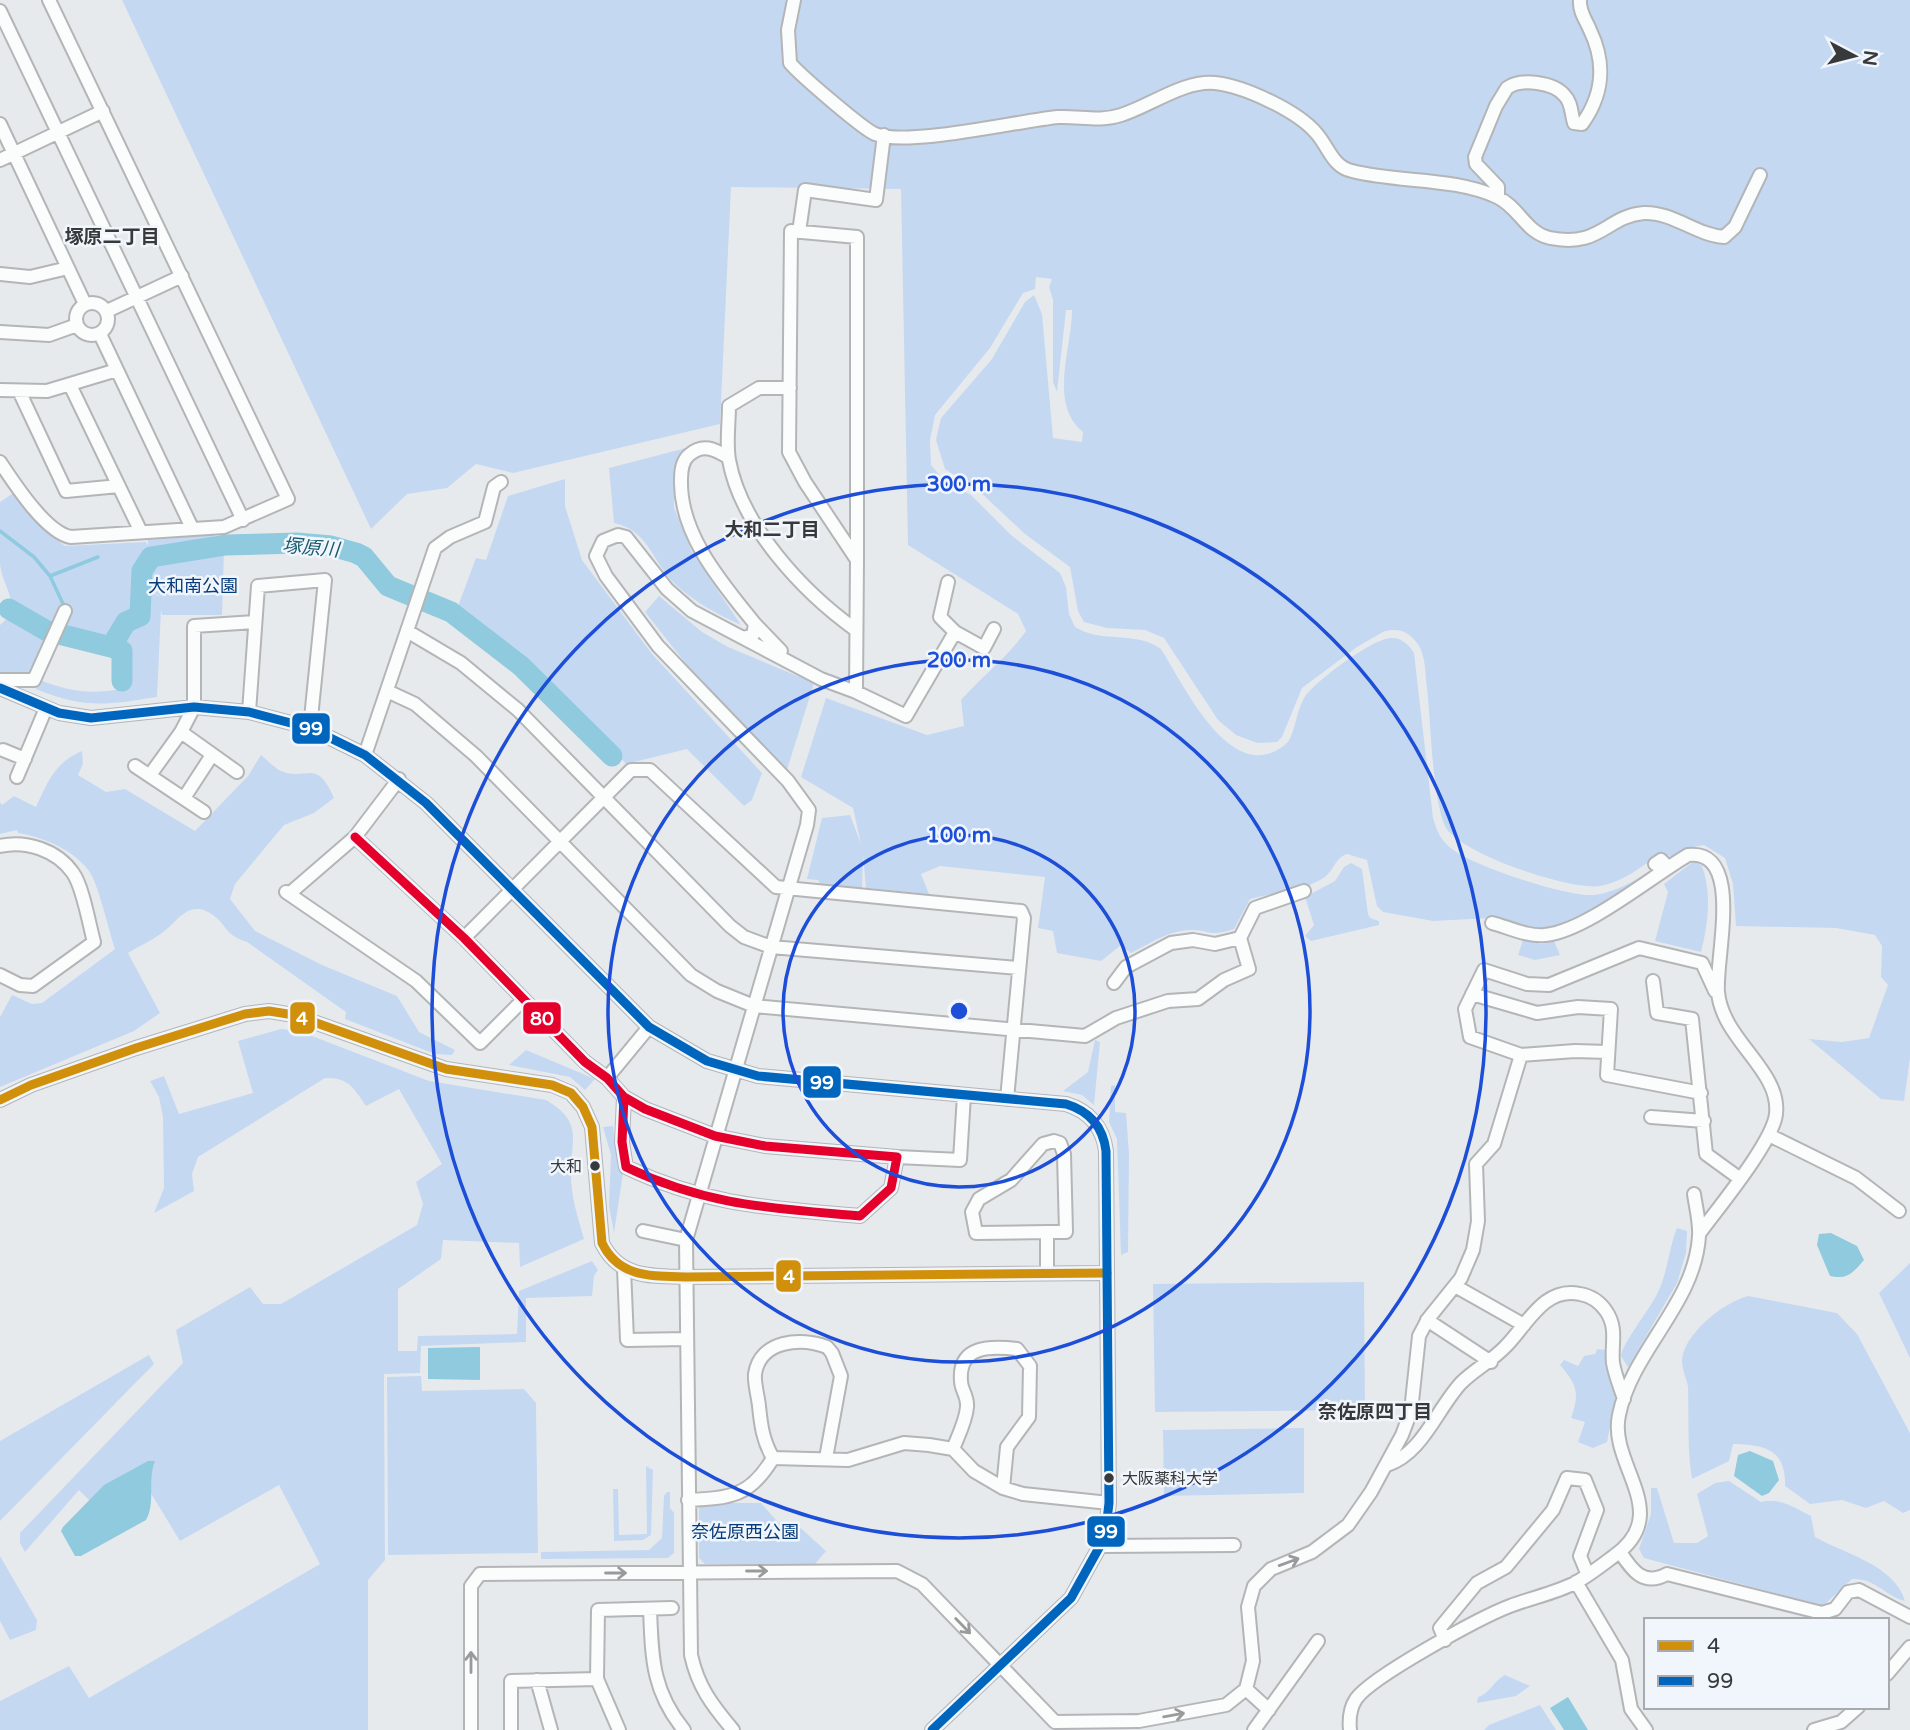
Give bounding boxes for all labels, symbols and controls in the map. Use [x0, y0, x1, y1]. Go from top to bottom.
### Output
north arrow [1819, 21, 1889, 91]
text: N [1858, 49, 1882, 67]
district label: 塚原二丁目 [64, 226, 160, 248]
text: 300 m [927, 472, 991, 497]
district label: 大和二丁目 [724, 519, 820, 541]
water label: 塚原川 [282, 535, 342, 562]
park label: 大和南公園 [148, 575, 238, 597]
text: 200 m [927, 648, 991, 673]
line badge: 99 [291, 712, 331, 745]
text: 99 [299, 718, 323, 740]
text: 100 m [927, 823, 991, 848]
centre of rings [947, 999, 971, 1023]
line badge: 4 [289, 1001, 316, 1035]
line badge: 80 [522, 1001, 562, 1035]
text: 4 [296, 1008, 308, 1030]
text: 80 [530, 1008, 554, 1030]
line badge: 99 [802, 1065, 842, 1099]
text: 99 [810, 1072, 834, 1094]
place label: 大和 [550, 1157, 582, 1177]
marker: 大和 [588, 1159, 602, 1173]
line badge: 4 [775, 1259, 802, 1293]
text: 4 [783, 1266, 795, 1288]
district label: 奈佐原四丁目 [1318, 1401, 1432, 1423]
place label: 大阪薬科大学 [1122, 1469, 1218, 1489]
marker: 大阪薬科大学 [1102, 1471, 1116, 1485]
line badge: 99 [1086, 1515, 1126, 1548]
park label: 奈佐原西公園 [691, 1521, 799, 1543]
text: 99 [1094, 1521, 1118, 1543]
one-way arrow [1277, 1555, 1299, 1568]
one-way arrow [745, 1564, 768, 1578]
one-way arrow [604, 1566, 627, 1580]
one-way arrow [955, 1617, 972, 1634]
legend [1644, 1618, 1889, 1709]
text: 4 [1707, 1634, 1720, 1659]
one-way arrow [464, 1651, 478, 1674]
text: 99 [1707, 1669, 1733, 1694]
one-way arrow [1162, 1708, 1184, 1721]

